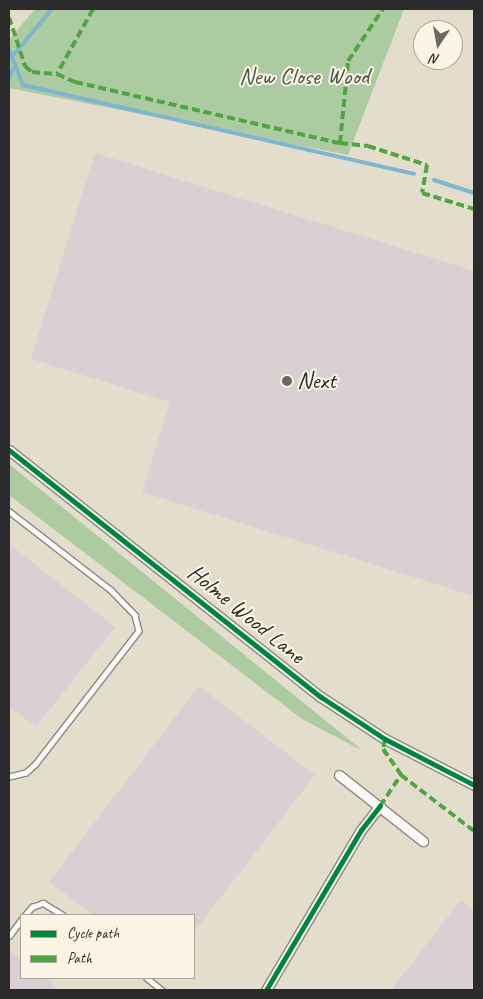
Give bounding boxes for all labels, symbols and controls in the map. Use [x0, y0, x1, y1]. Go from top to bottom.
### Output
north arrow [413, 20, 463, 70]
text: N [429, 50, 441, 68]
park label: New Close Wood [239, 63, 369, 91]
place label: Next [297, 367, 336, 395]
marker: Next [281, 375, 293, 387]
street label: Holme Wood Lane [181, 558, 311, 670]
legend [20, 914, 195, 979]
text: Cycle path [67, 924, 119, 943]
text: Path [67, 949, 92, 968]

